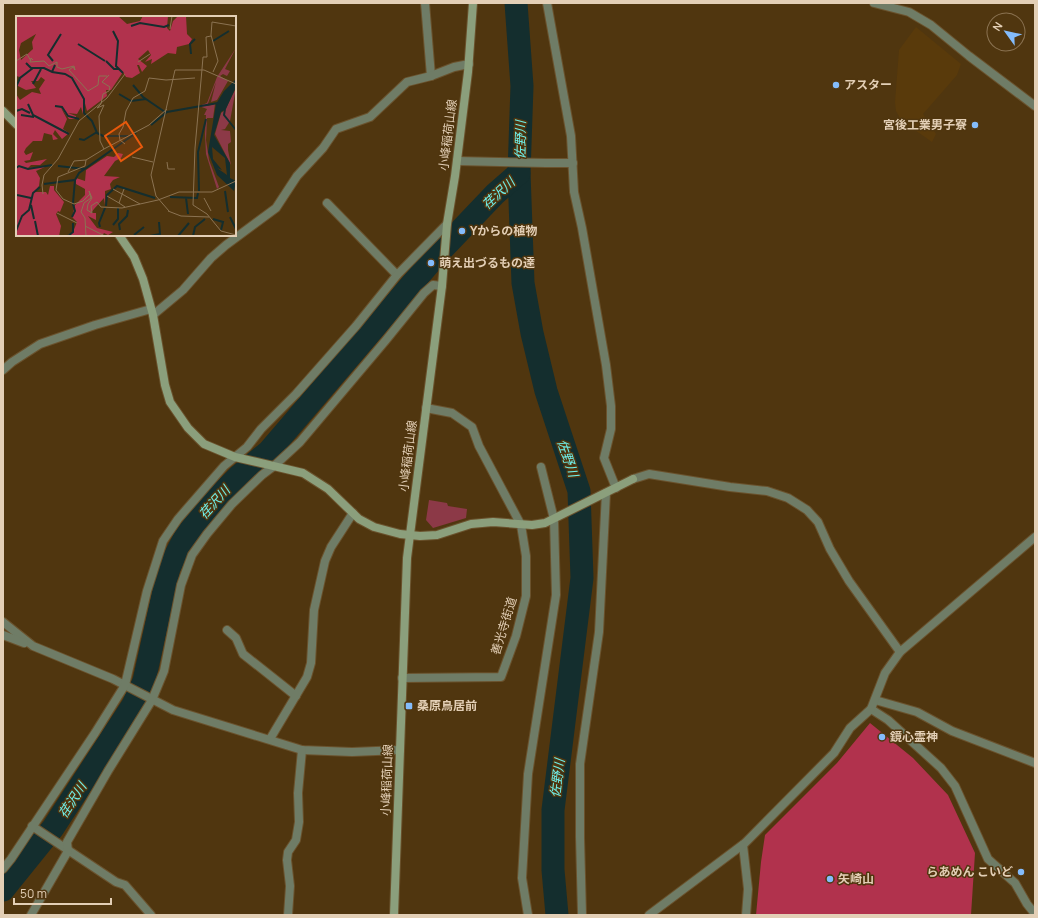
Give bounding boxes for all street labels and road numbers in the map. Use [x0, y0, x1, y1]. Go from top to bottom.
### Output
street label: 小峰稲荷山線 [435, 98, 460, 172]
street label: 小峰稲荷山線 [395, 419, 420, 493]
street label: 善光寺街道 [487, 595, 520, 657]
street label: 小峰稲荷山線 [377, 744, 396, 816]

